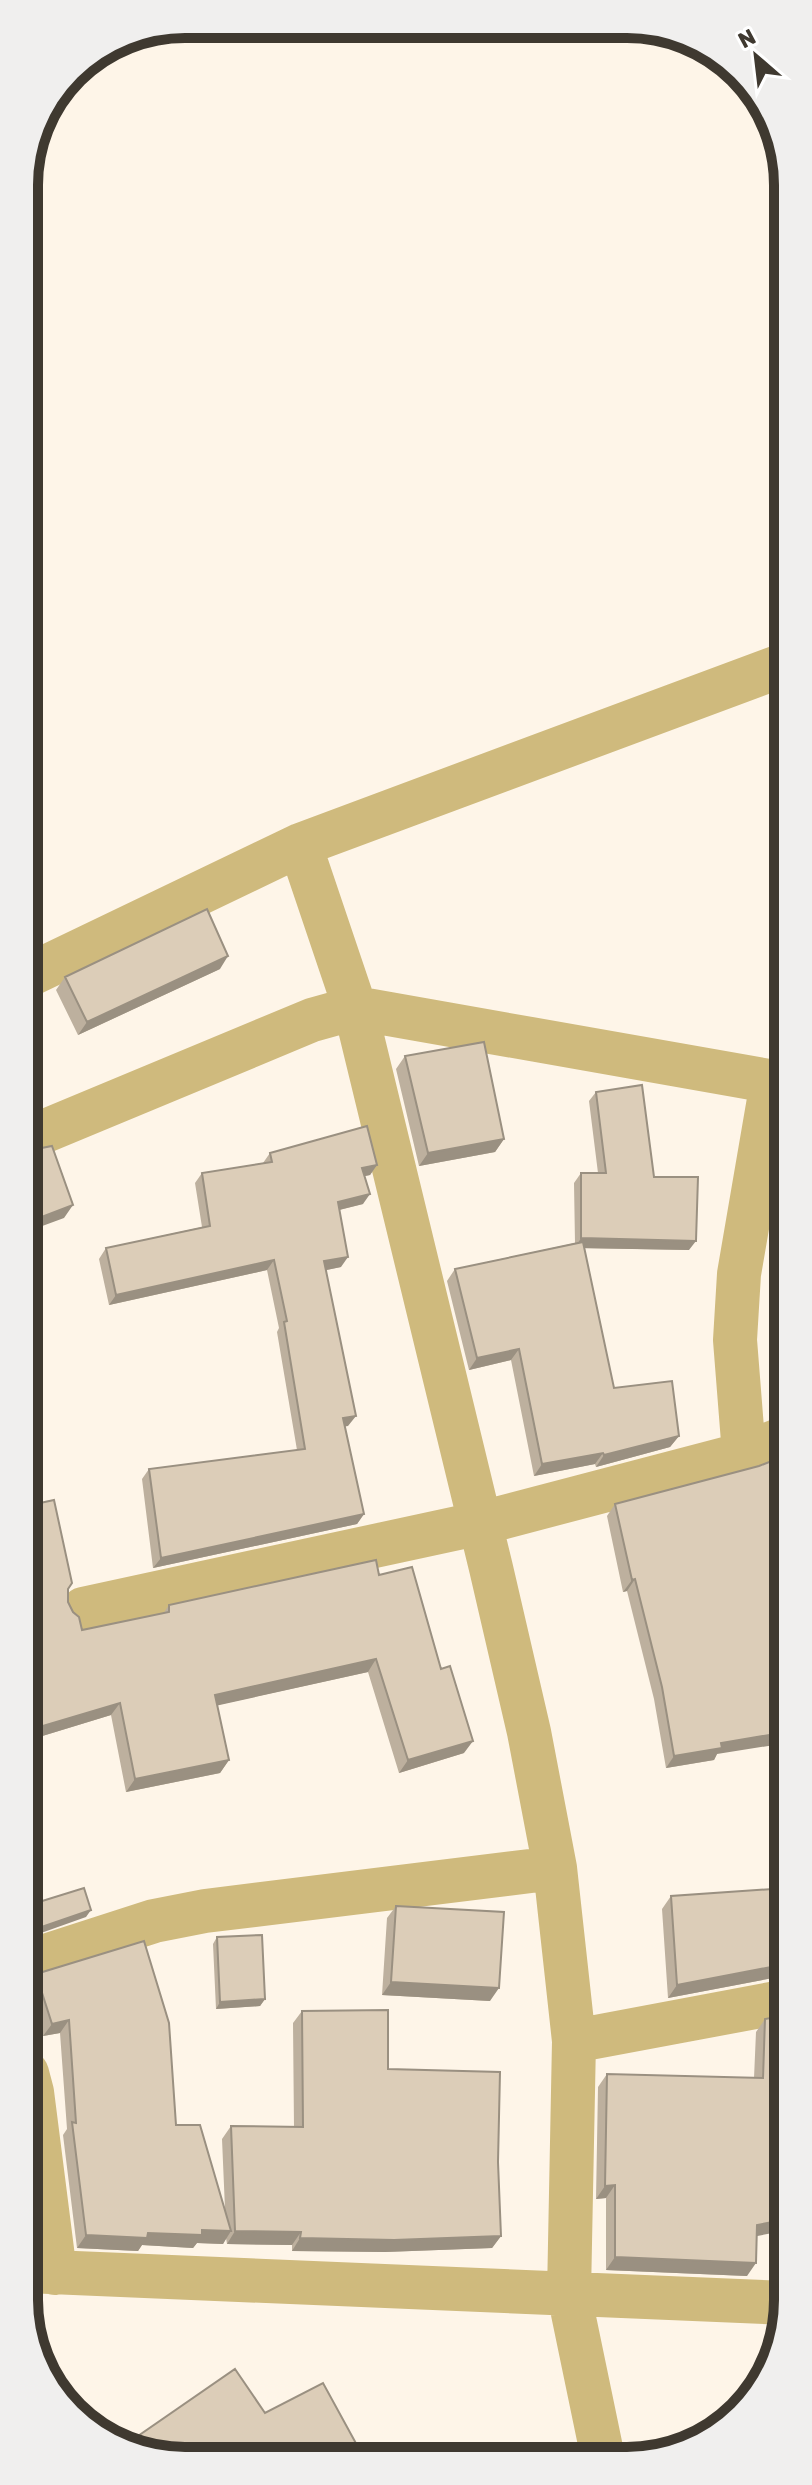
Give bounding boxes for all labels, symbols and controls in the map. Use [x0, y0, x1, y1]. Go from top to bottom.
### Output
north arrow [716, 16, 796, 96]
text: N [734, 23, 760, 54]

